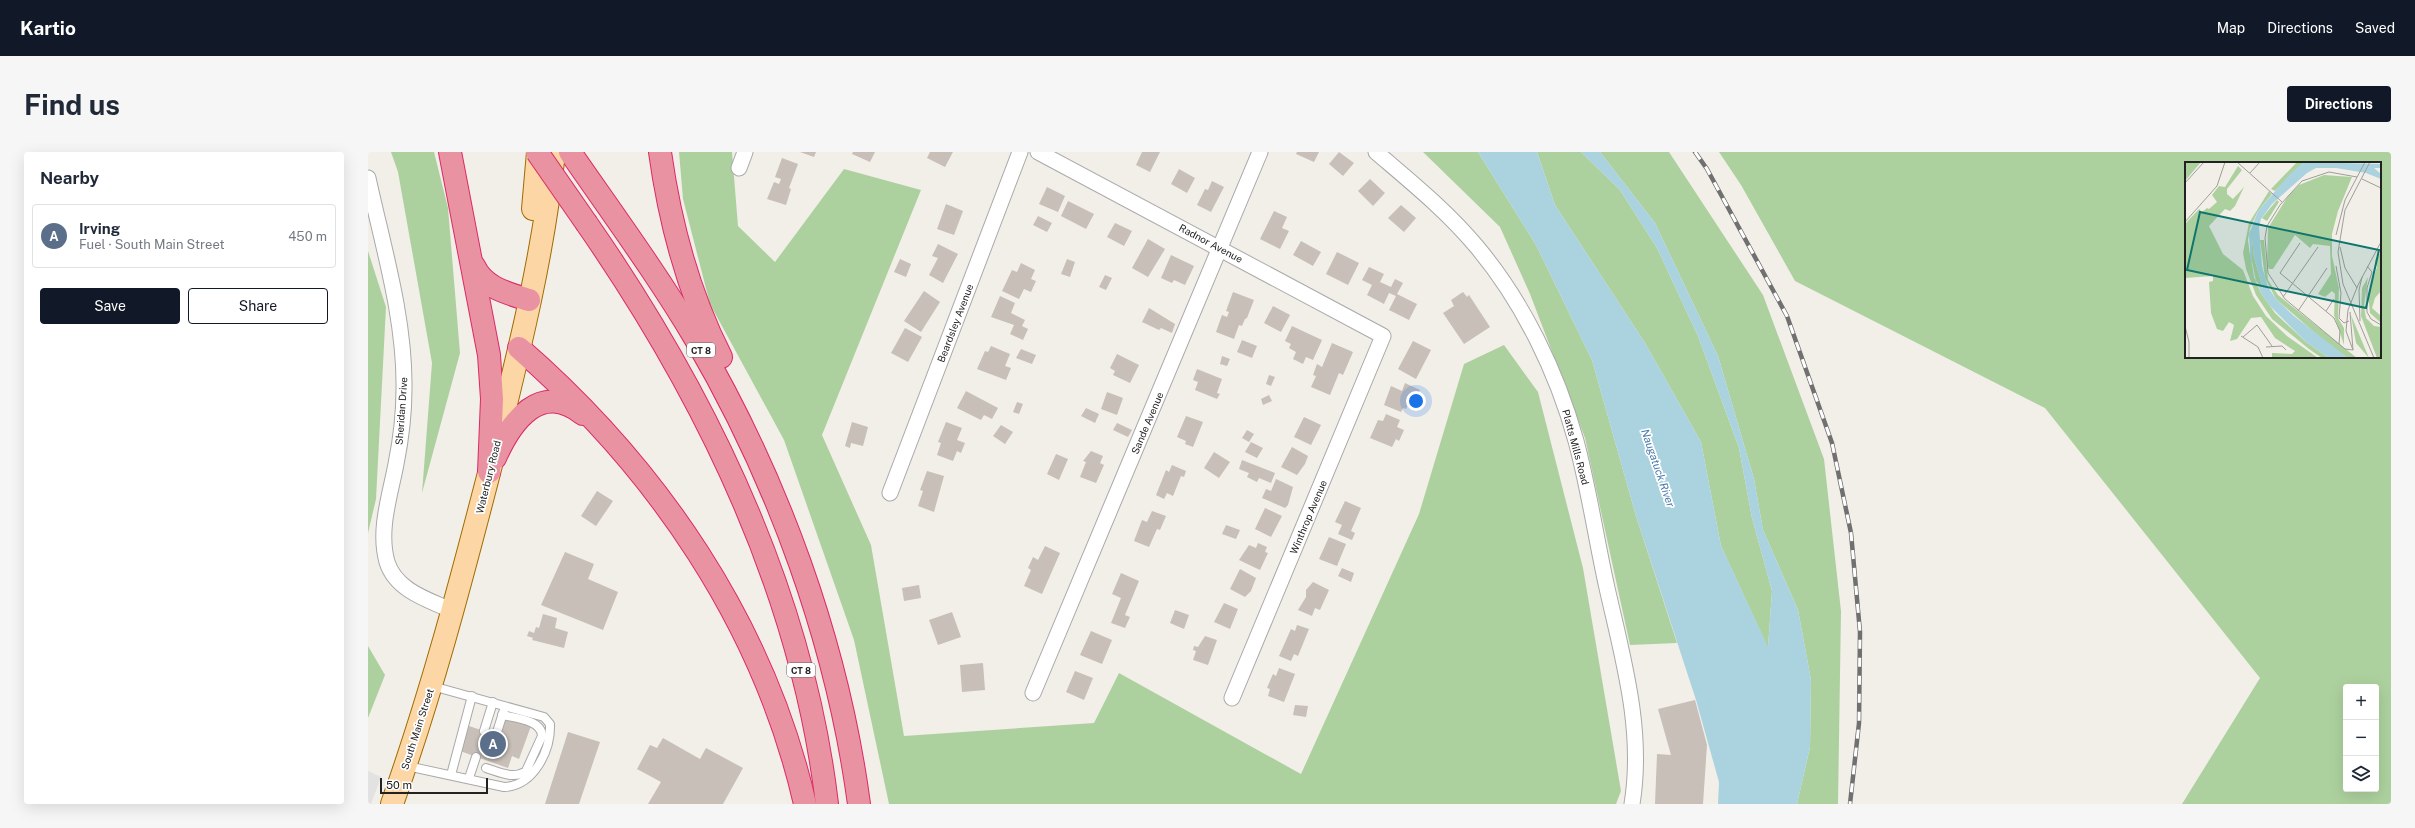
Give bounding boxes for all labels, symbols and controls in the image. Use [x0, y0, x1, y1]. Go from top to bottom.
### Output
text: Kartio [20, 17, 76, 39]
text: Map [2217, 20, 2245, 36]
text: Directions [2267, 20, 2333, 36]
text: Saved [2355, 20, 2395, 36]
button: Directions [2287, 86, 2391, 122]
text: Find us [24, 88, 120, 121]
inset map [2185, 162, 2381, 358]
text: Nearby [40, 168, 99, 188]
text: Irving [79, 220, 120, 237]
street label: Radnor Avenue [1177, 221, 1245, 265]
text: A [49, 229, 59, 244]
text: 450 m [288, 229, 327, 244]
text: Fuel · South Main Street [79, 237, 225, 252]
street label: Beardsley Avenue [934, 282, 976, 364]
button: Save [40, 288, 180, 324]
button: Share [188, 288, 328, 324]
road number: CT 8 [687, 343, 715, 357]
street label: Sheridan Drive [393, 376, 409, 445]
street label: Sande Avenue [1129, 390, 1166, 456]
your location [1406, 391, 1426, 411]
street label: Platts Mills Road [1560, 408, 1592, 486]
water label: Naugatuck River [1639, 427, 1677, 509]
street label: Waterbury Road [473, 439, 503, 515]
street label: Winthrop Avenue [1287, 478, 1329, 556]
road number: CT 8 [787, 663, 815, 677]
map controls [2343, 684, 2379, 792]
button: + [2343, 684, 2379, 720]
street label: South Main Street [398, 687, 436, 771]
button: − [2343, 720, 2379, 756]
pin: A [480, 729, 506, 759]
button: layers [2343, 756, 2379, 792]
scale bar [380, 776, 488, 795]
text: 50 m [386, 779, 412, 791]

